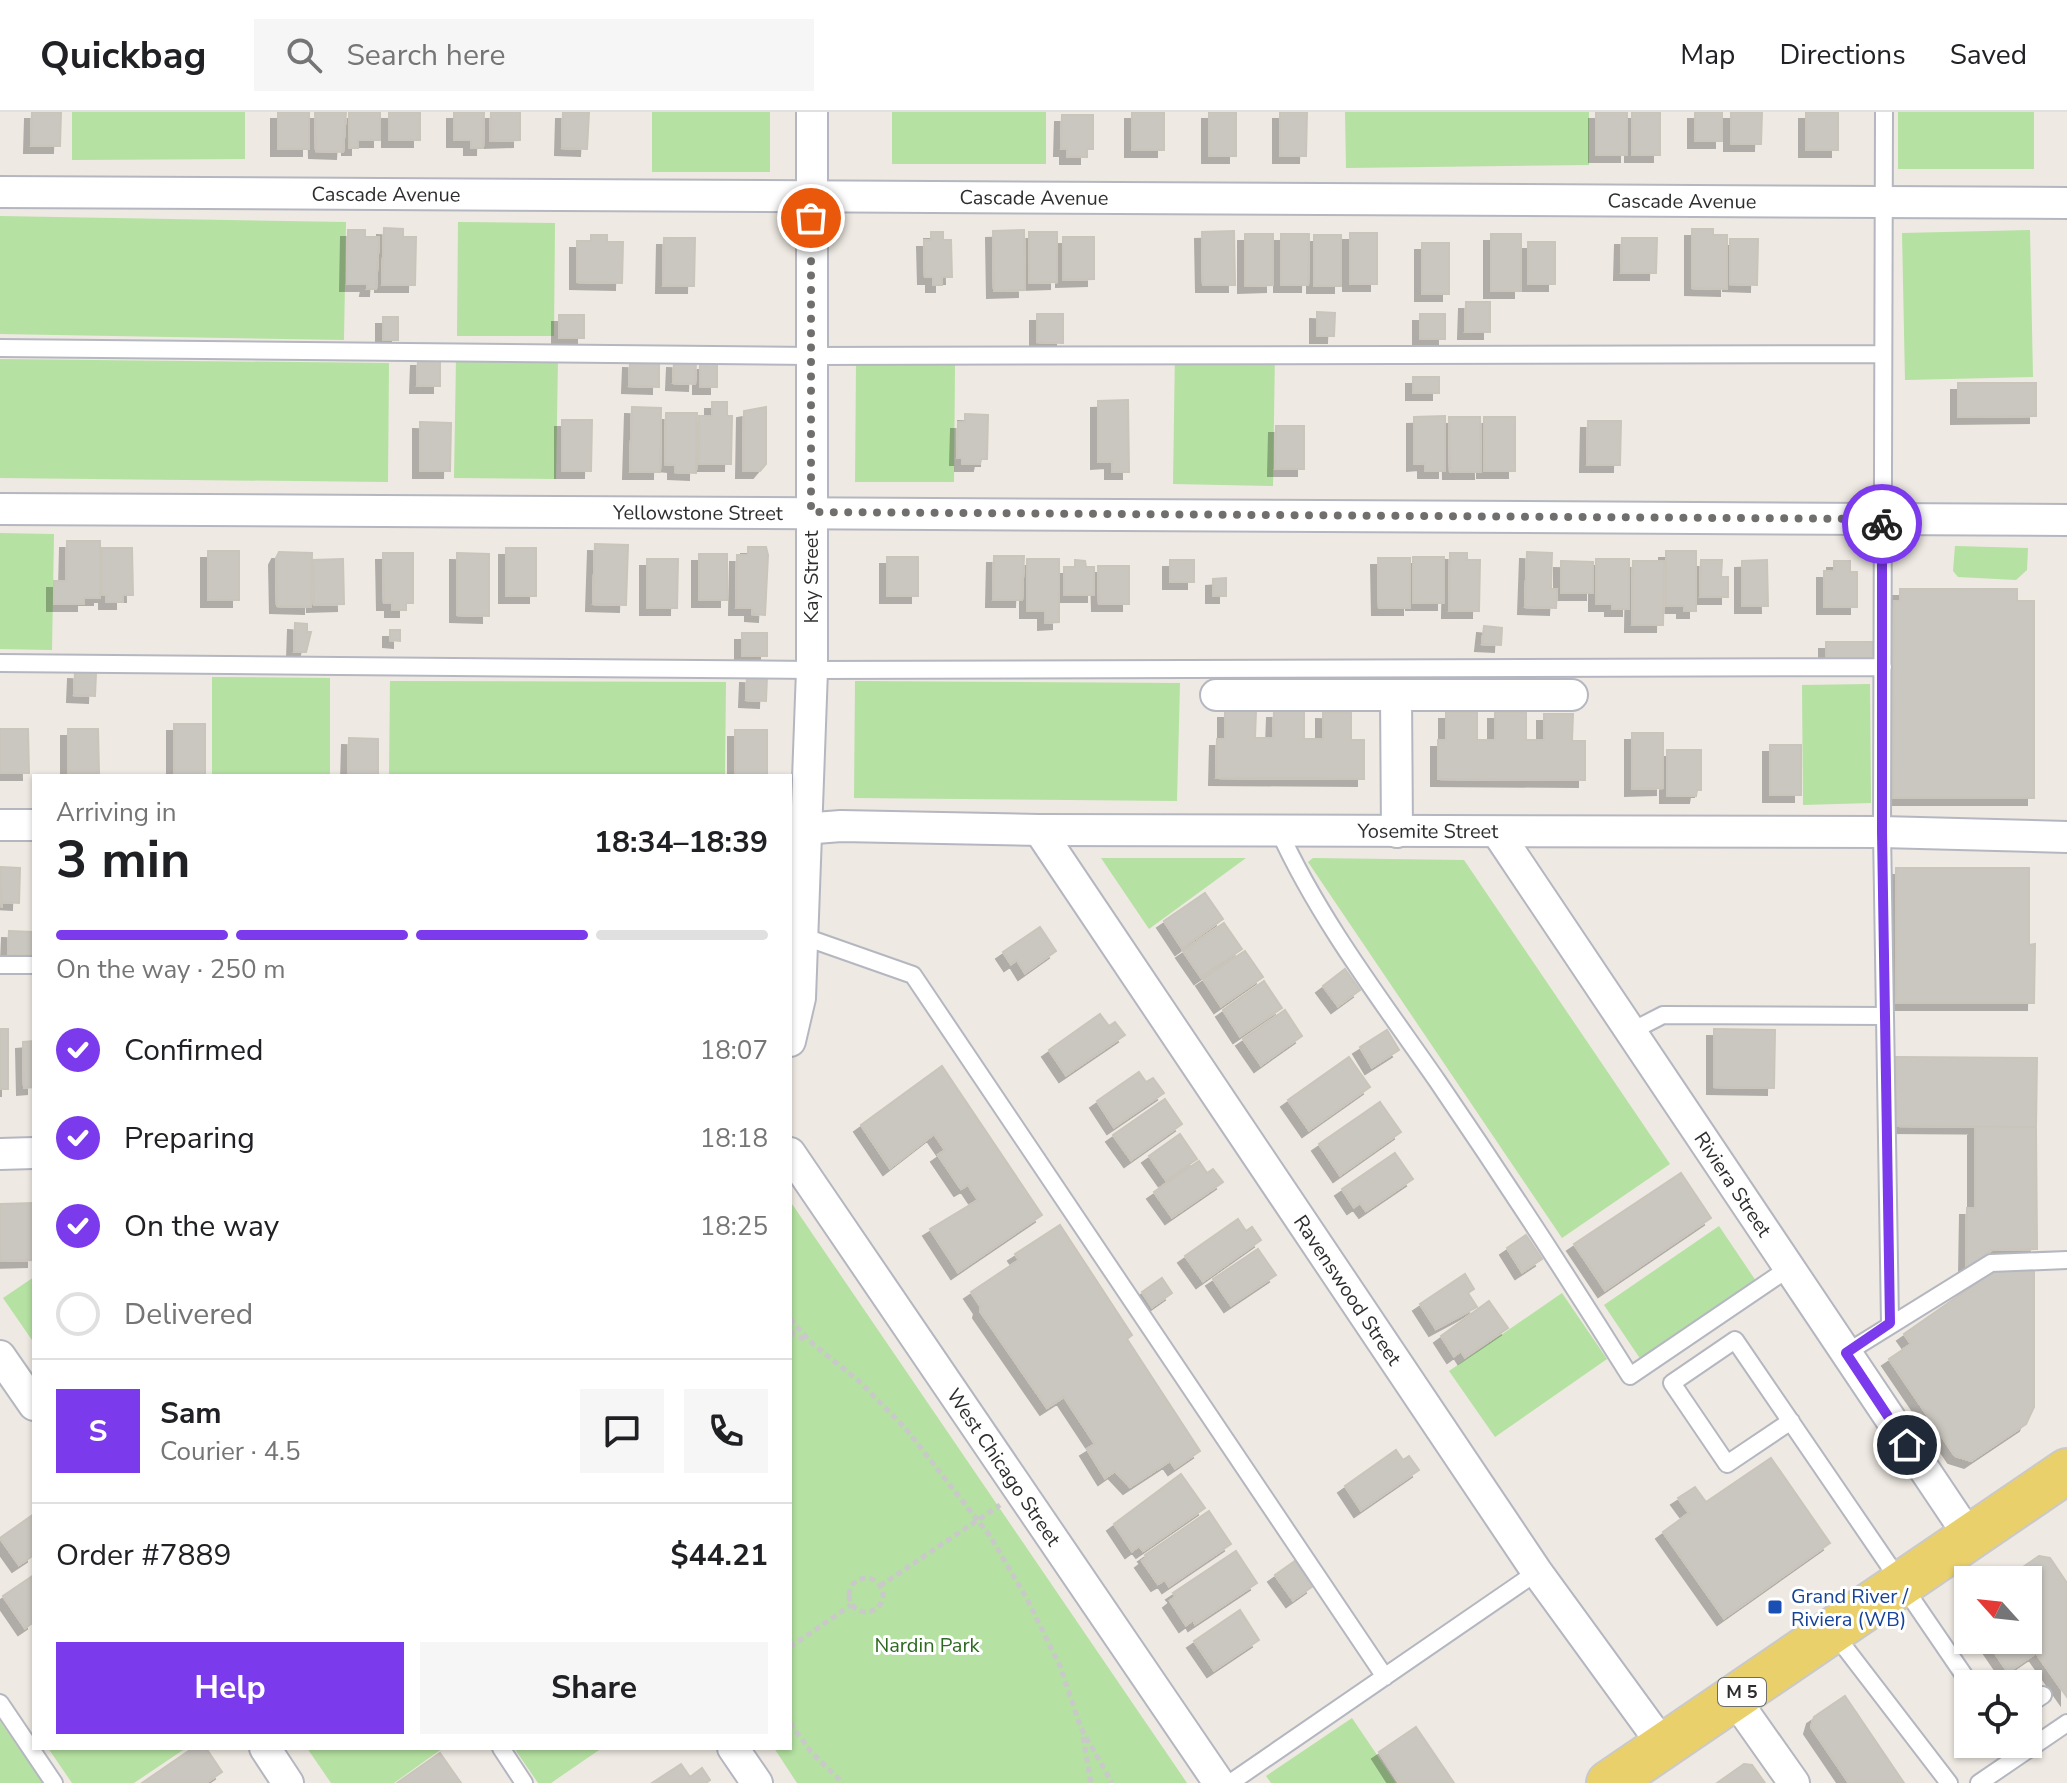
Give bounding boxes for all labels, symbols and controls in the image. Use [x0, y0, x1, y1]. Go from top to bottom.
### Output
search box [254, 19, 814, 91]
text: Quickbag [40, 30, 206, 81]
icon: search [282, 33, 326, 77]
text: Search here [346, 35, 505, 76]
text: Map [1680, 36, 1735, 74]
text: Directions [1779, 36, 1906, 74]
text: Saved [1950, 36, 2027, 74]
street label: Cascade Avenue [312, 181, 460, 208]
pin [777, 184, 845, 252]
street label: Cascade Avenue [960, 184, 1108, 212]
street label: Cascade Avenue [1608, 188, 1756, 215]
icon: bag [789, 196, 833, 240]
courier [1842, 484, 1922, 564]
street label: Yellowstone Street [612, 499, 784, 527]
icon: bike [1860, 502, 1904, 546]
street label: Kay Street [798, 530, 825, 624]
text: Arriving in [56, 795, 177, 830]
street label: Yosemite Street [1356, 818, 1499, 845]
text: 18:34–18:39 [594, 822, 768, 863]
text: 3 min [56, 824, 191, 895]
text: On the way · 250 m [56, 952, 285, 987]
icon: check [56, 1028, 100, 1072]
text: Confirmed [124, 1030, 264, 1071]
text: 18:07 [700, 1033, 768, 1068]
icon: check [56, 1116, 100, 1160]
text: Preparing [124, 1118, 255, 1159]
text: 18:18 [700, 1121, 768, 1156]
street label: Riviera Street [1688, 1127, 1778, 1243]
icon: check [56, 1204, 100, 1248]
text: On the way [124, 1206, 279, 1247]
text: 18:25 [700, 1209, 768, 1244]
street label: Ravenswood Street [1287, 1210, 1408, 1372]
text: Delivered [124, 1294, 253, 1335]
street label: West Chicago Street [940, 1383, 1067, 1552]
button: chat [580, 1389, 664, 1473]
button: phone [684, 1389, 768, 1473]
text: Sam [160, 1393, 222, 1434]
text: S [89, 1411, 107, 1452]
pin [1873, 1411, 1941, 1479]
icon: home [1885, 1423, 1929, 1467]
text: Courier · 4.5 [160, 1434, 301, 1469]
text: Order #7889 [56, 1535, 231, 1576]
text: $44.21 [671, 1535, 768, 1576]
north arrow [1954, 1566, 2042, 1654]
map controls [1954, 1566, 2042, 1758]
place label: Grand River / Riviera (WB) [1791, 1583, 1909, 1633]
marker: Grand River / Riviera (WB) [1766, 1598, 1784, 1616]
park label: Nardin Park [874, 1632, 981, 1659]
button: Help [56, 1642, 404, 1734]
button: Share [420, 1642, 768, 1734]
button: locate [1954, 1670, 2042, 1758]
road number: M 5 [1718, 1678, 1766, 1706]

